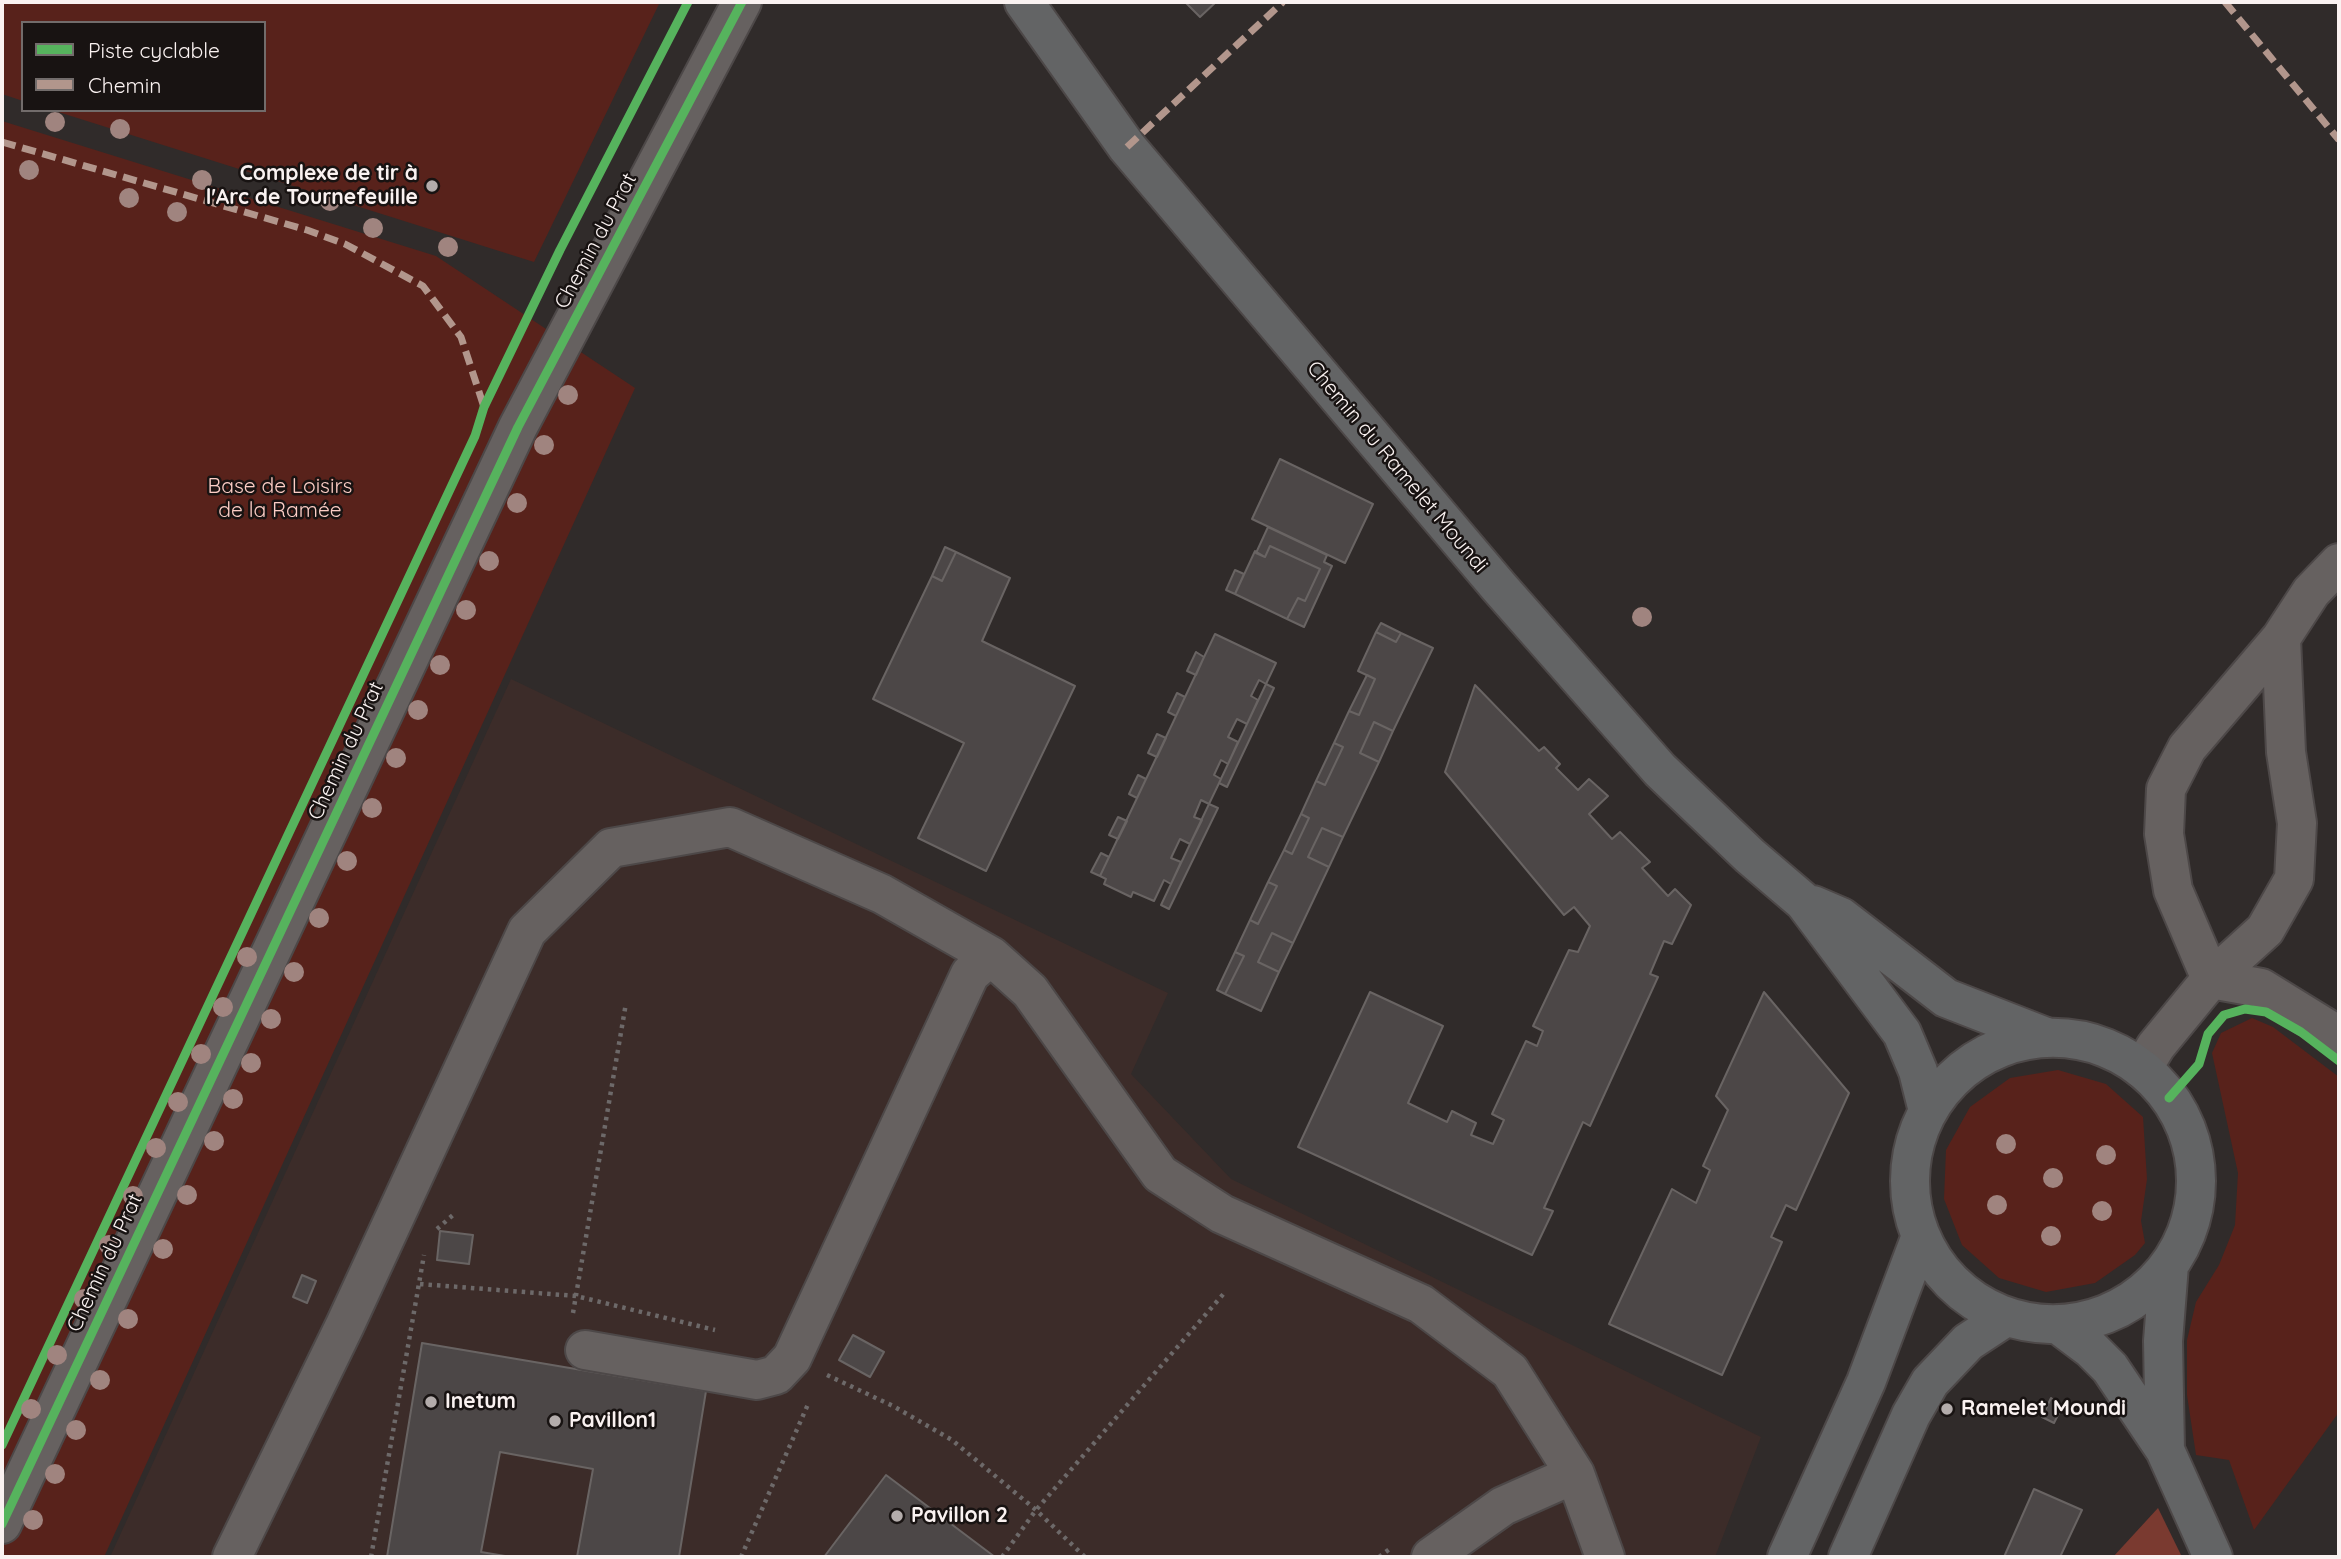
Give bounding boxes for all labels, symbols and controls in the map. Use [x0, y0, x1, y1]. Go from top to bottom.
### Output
legend [21, 21, 266, 112]
text: Piste cyclable [88, 37, 220, 63]
text: Chemin [88, 72, 161, 98]
place label: Complexe de tir à l'Arc de Tournefeuille [206, 161, 418, 211]
street label: Chemin du Prat [550, 169, 642, 313]
marker: Complexe de tir à l'Arc de Tournefeuille [424, 178, 440, 194]
street label: Chemin du Ramelet Moundi [1301, 356, 1493, 578]
park label: Base de Loisirs de la Ramée [208, 474, 352, 524]
street label: Chemin du Prat [303, 678, 389, 824]
street label: Chemin du Prat [62, 1190, 148, 1336]
place label: Inetum [445, 1389, 516, 1415]
marker: Inetum [423, 1394, 439, 1410]
place label: Ramelet Moundi [1961, 1396, 2126, 1422]
marker: Ramelet Moundi [1939, 1401, 1955, 1417]
place label: Pavillon1 [569, 1408, 656, 1434]
marker: Pavillon1 [547, 1413, 563, 1429]
place label: Pavillon 2 [911, 1503, 1008, 1529]
marker: Pavillon 2 [889, 1508, 905, 1524]

